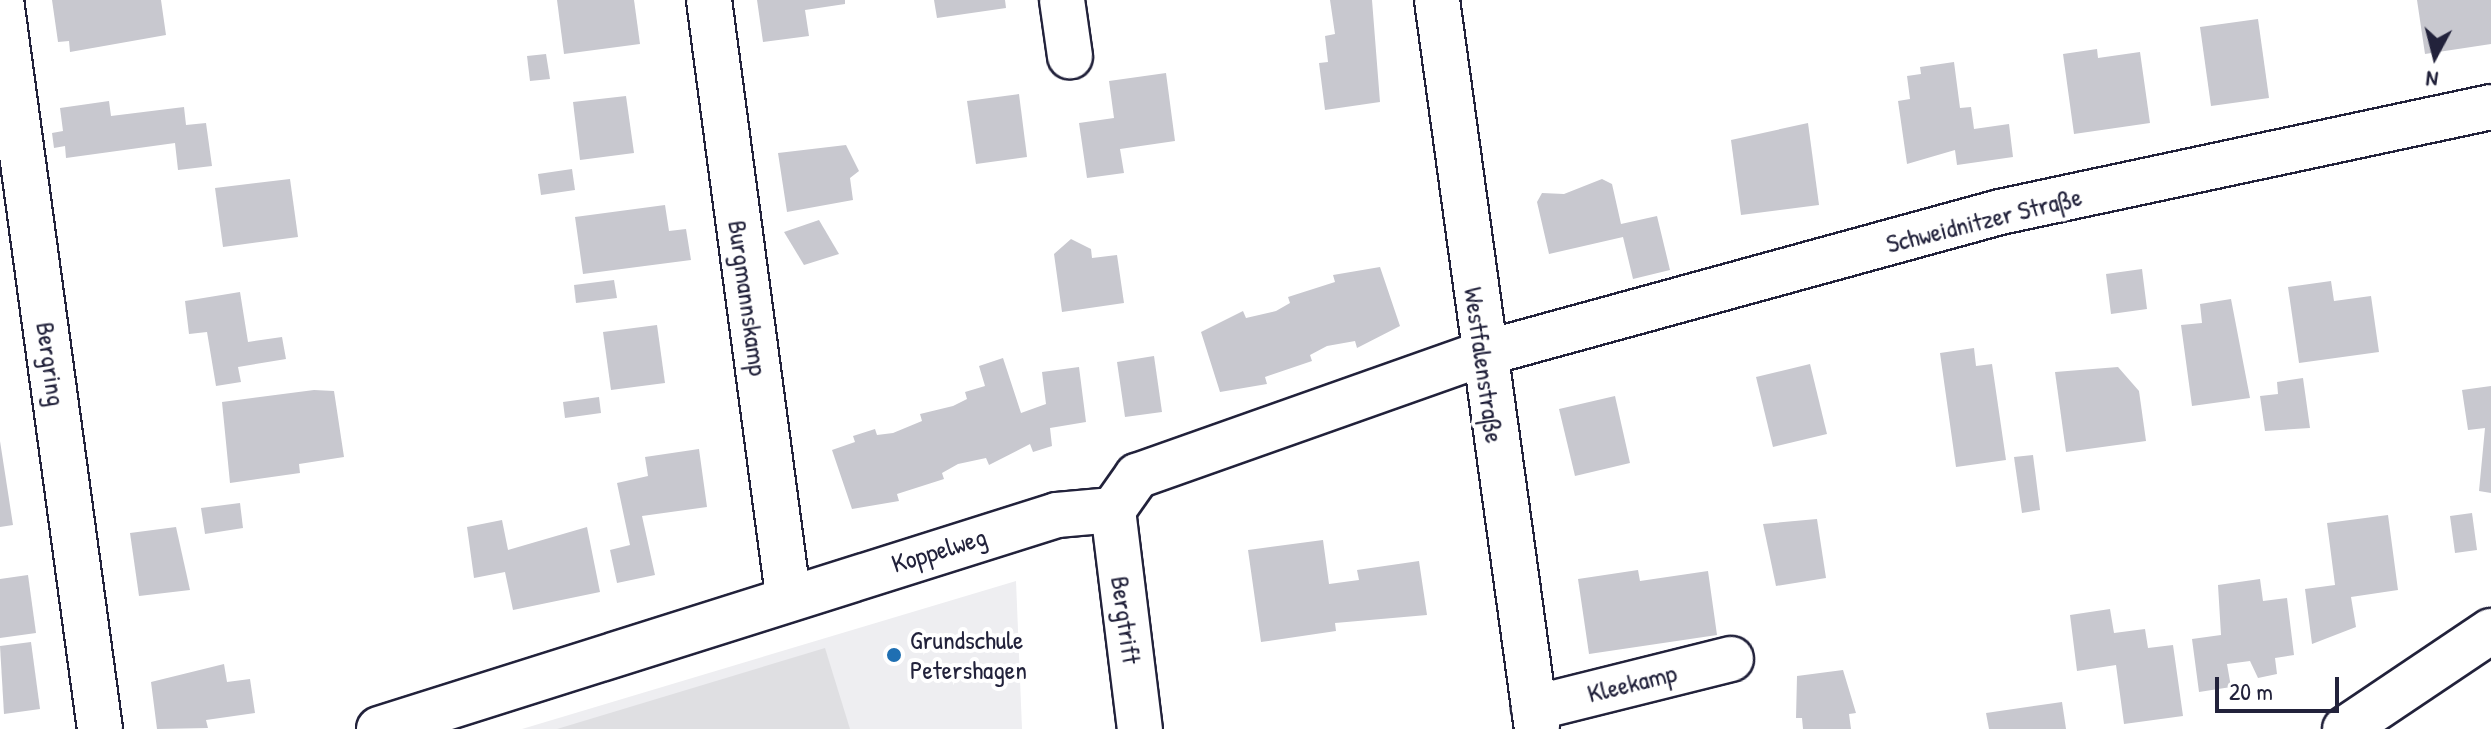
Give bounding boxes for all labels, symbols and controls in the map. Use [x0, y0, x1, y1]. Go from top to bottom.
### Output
north arrow [2395, 16, 2475, 96]
text: N [2424, 64, 2440, 95]
street label: Schweidnitzer Straße [1883, 181, 2085, 259]
street label: Burgmannskamp [722, 218, 774, 378]
street label: Westfalenstraße [1458, 285, 1510, 445]
street label: Bergring [30, 320, 72, 408]
street label: Koppelweg [888, 521, 990, 579]
street label: Bergtrift [1104, 574, 1148, 666]
place label: Grundschule Petershagen [910, 624, 1027, 686]
marker: Grundschule Petershagen [885, 646, 903, 664]
street label: Kleekamp [1584, 657, 1680, 709]
scale bar [2219, 661, 2343, 711]
text: 20 m [2229, 675, 2273, 707]

